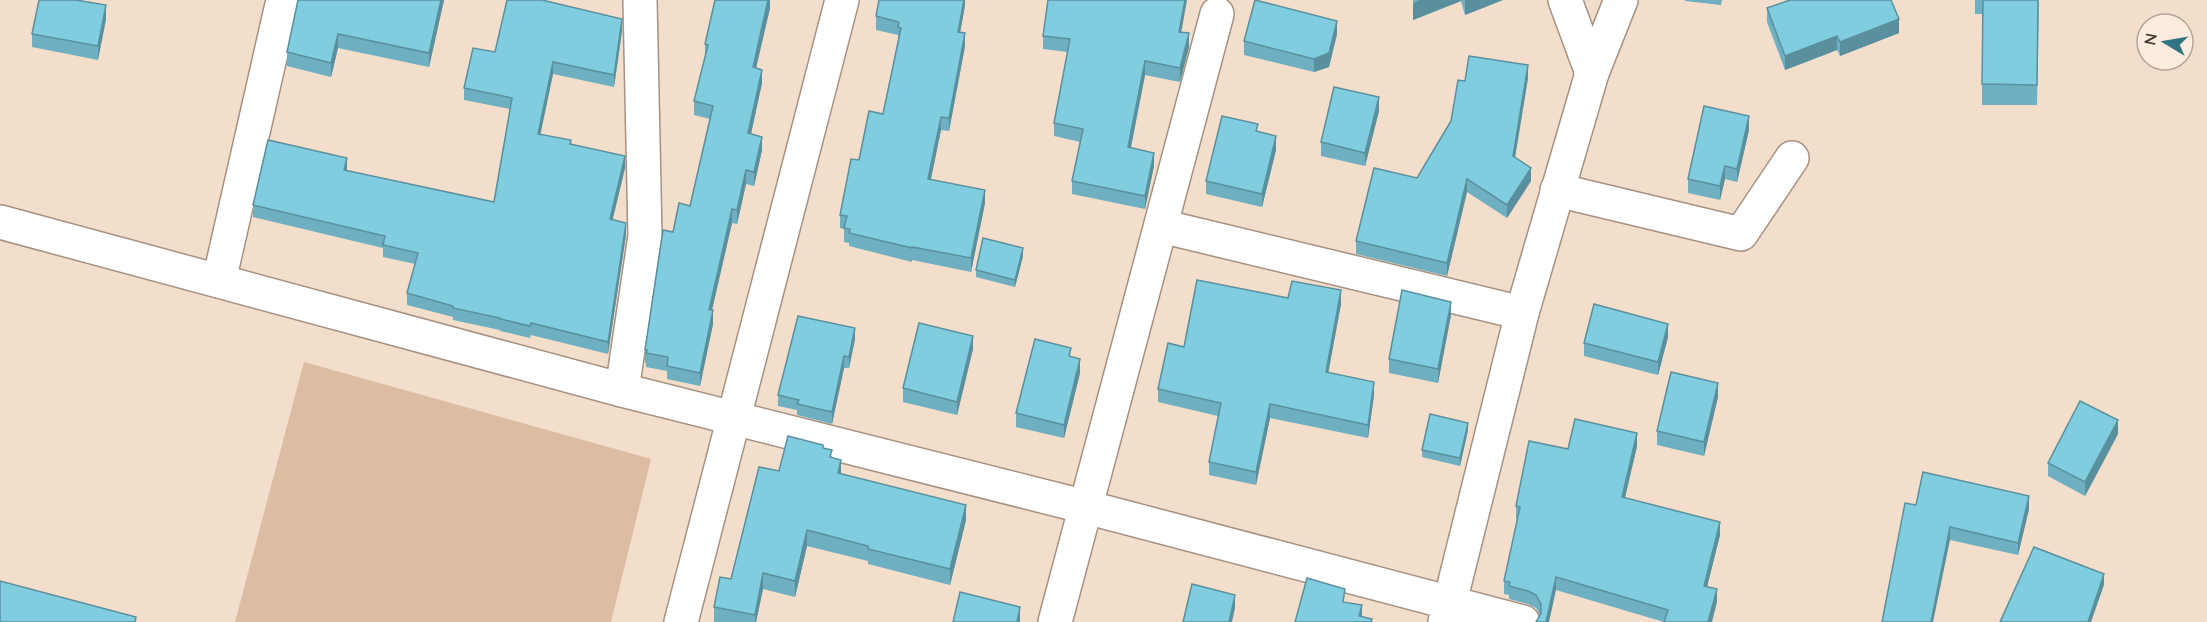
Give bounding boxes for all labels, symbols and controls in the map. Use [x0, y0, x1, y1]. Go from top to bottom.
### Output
north arrow [2135, 12, 2195, 72]
text: N [2139, 31, 2161, 47]

